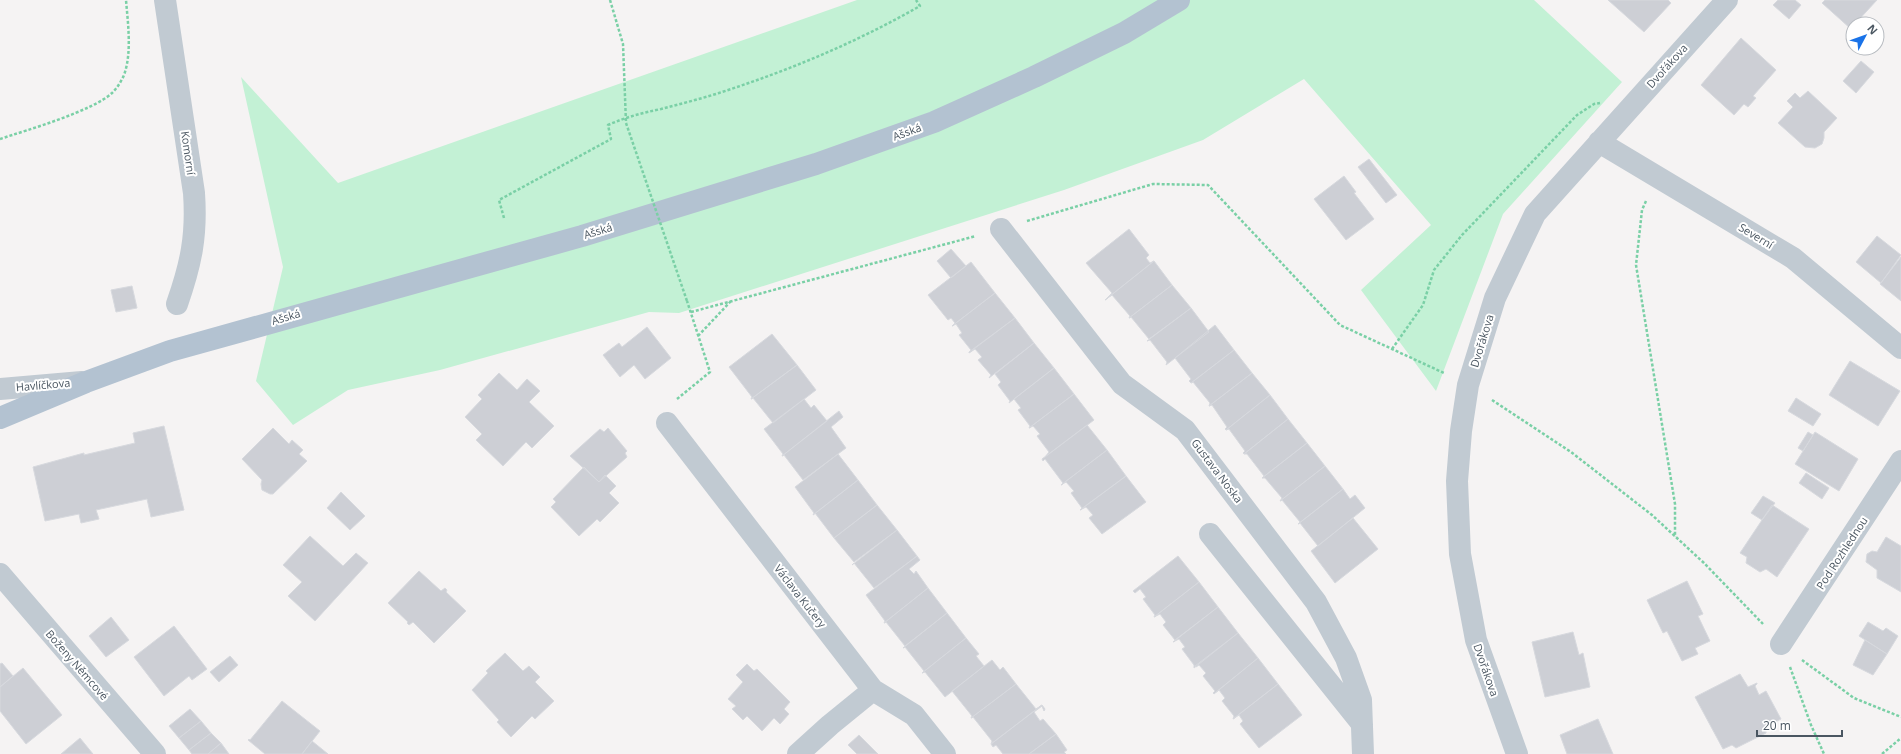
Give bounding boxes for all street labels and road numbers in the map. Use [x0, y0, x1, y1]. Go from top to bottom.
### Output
street label: Dvořákova [1643, 40, 1691, 91]
street label: Ašská [890, 119, 923, 144]
street label: Komorní [178, 130, 199, 176]
street label: Ašská [582, 219, 614, 242]
street label: Severní [1736, 219, 1777, 252]
street label: Ašská [270, 305, 302, 328]
street label: Dvořákova [1466, 312, 1497, 369]
street label: Havlíčkova [15, 375, 71, 394]
street label: Gustava Noska [1188, 436, 1246, 506]
street label: Pod Rozhlednou [1812, 513, 1871, 592]
street label: Václava Kučery [771, 561, 830, 631]
street label: Boženy Němcové [43, 626, 112, 703]
street label: Dvořákova [1470, 642, 1502, 698]

